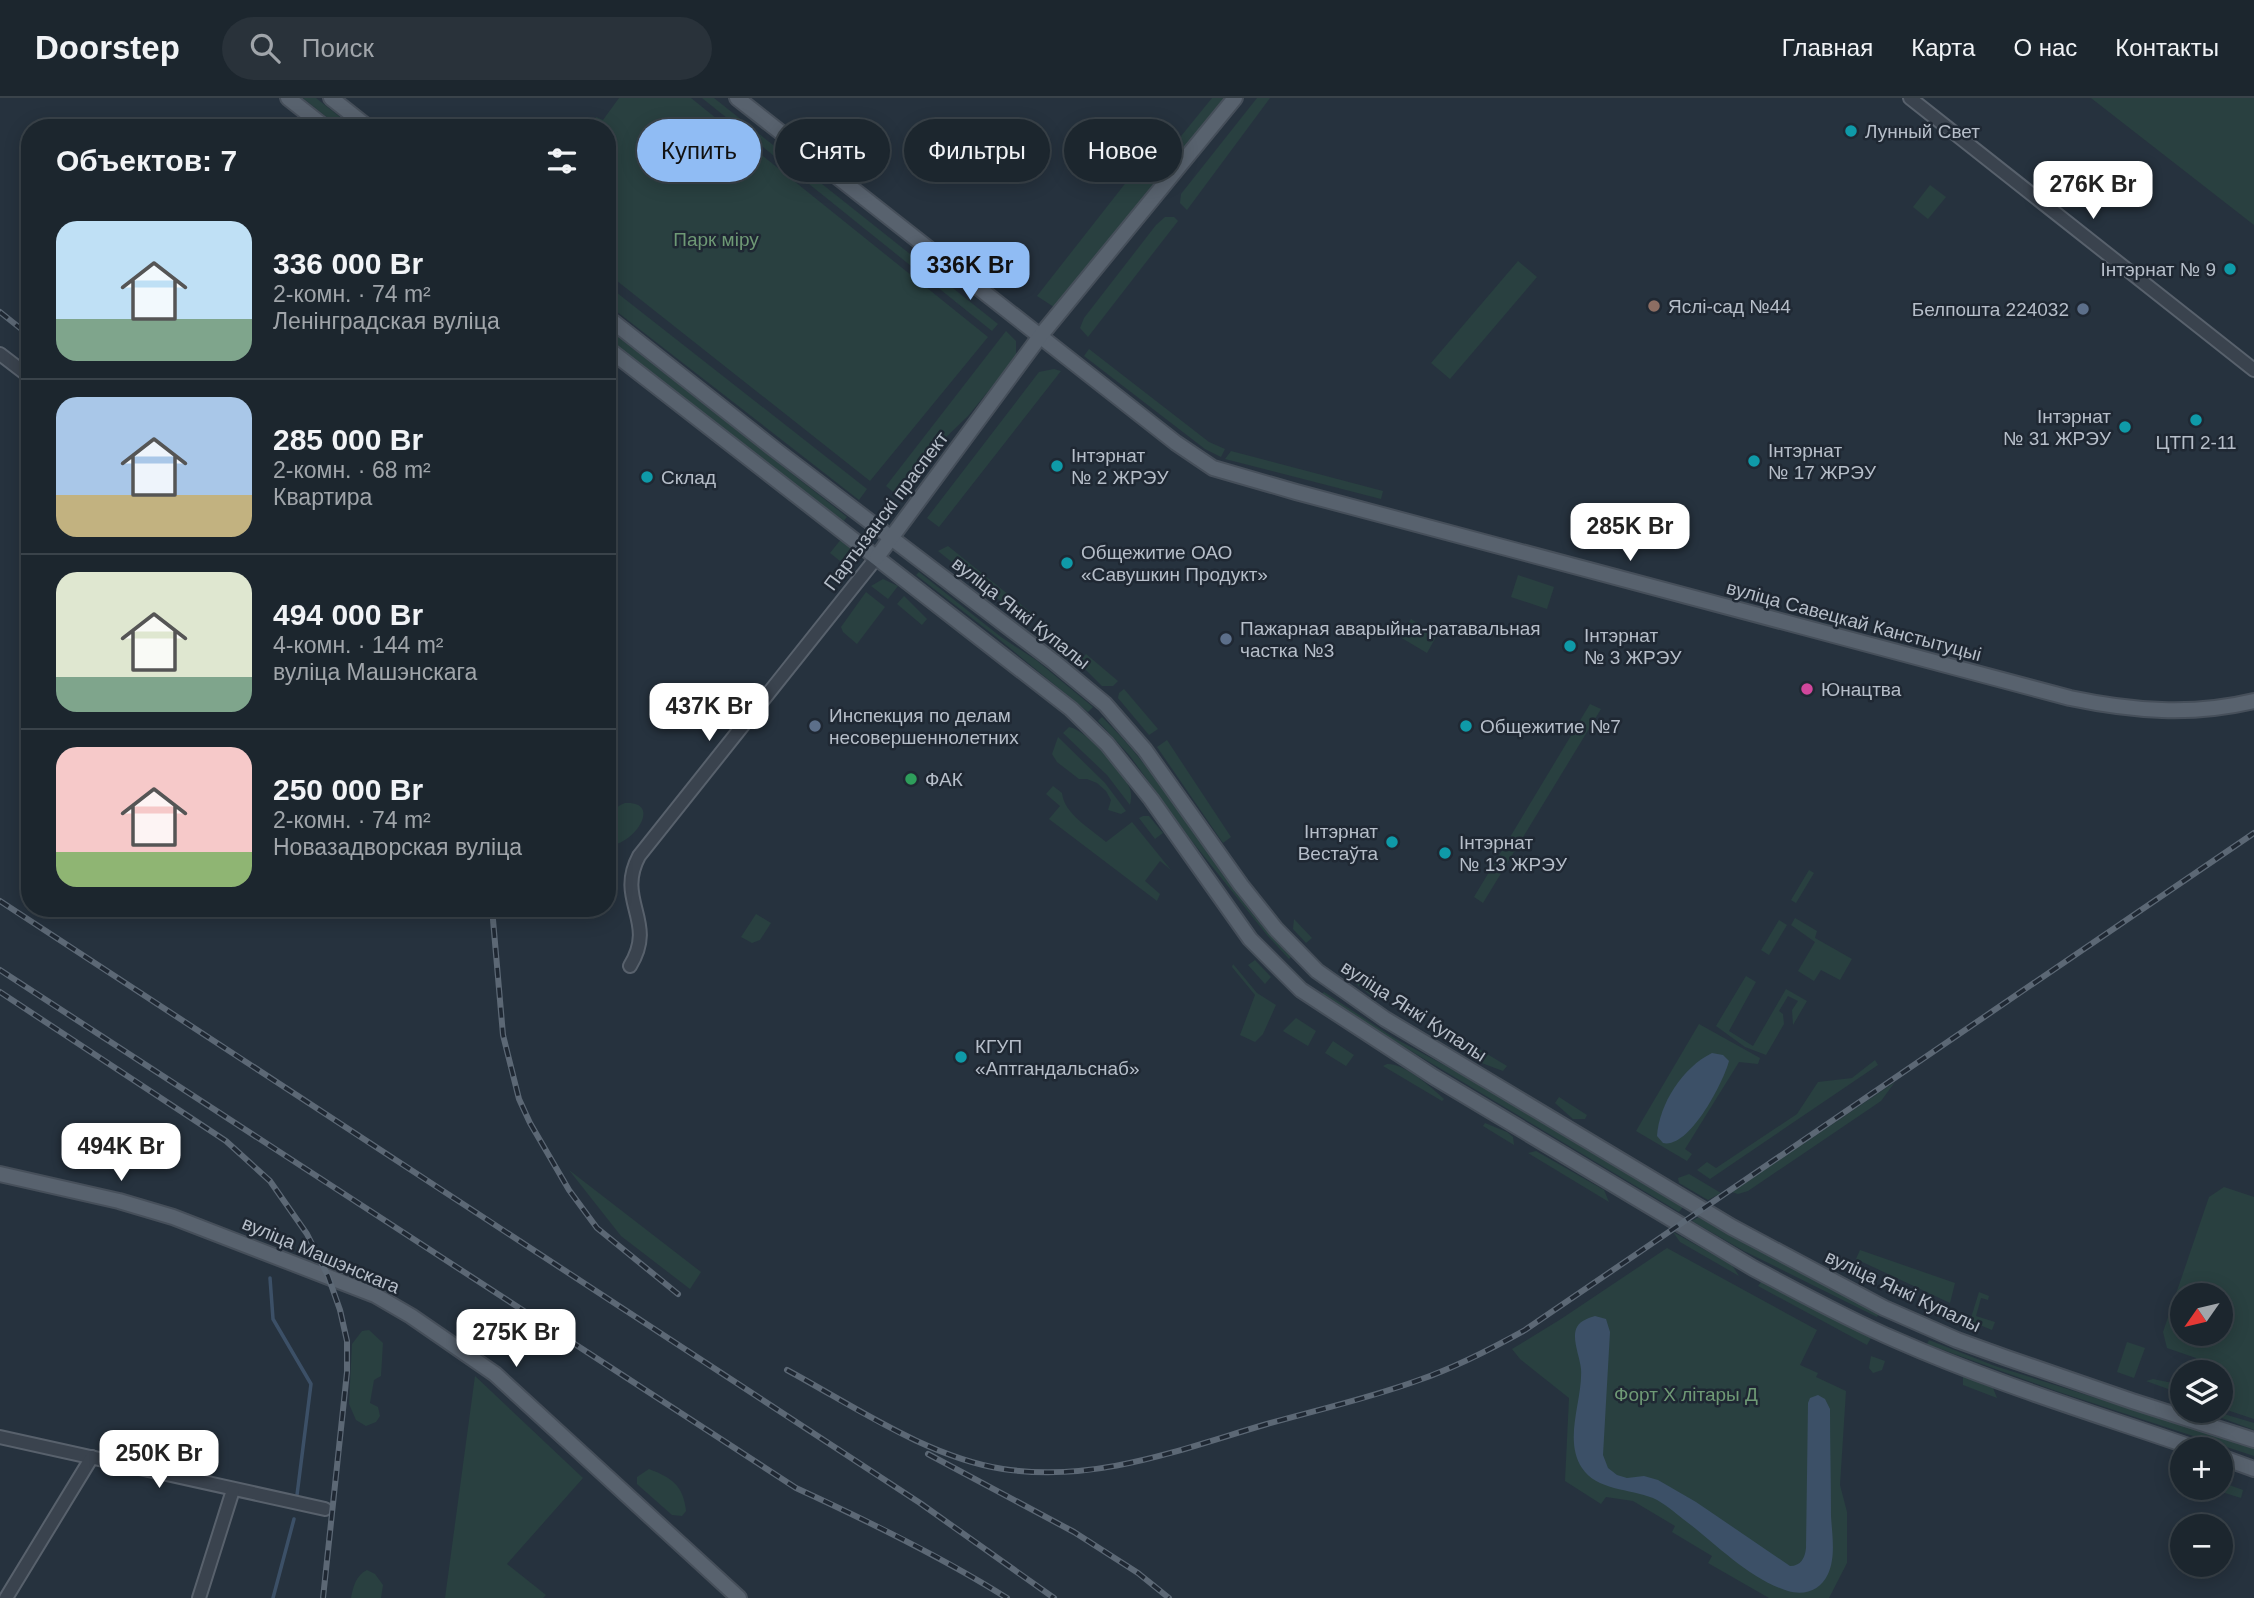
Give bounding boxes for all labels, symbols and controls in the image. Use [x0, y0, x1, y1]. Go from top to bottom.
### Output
search box [222, 17, 712, 80]
text: Doorstep [35, 29, 180, 66]
icon: search [246, 29, 284, 67]
text: Поиск [302, 33, 374, 63]
text: Главная [1782, 34, 1873, 61]
text: Карта [1911, 34, 1975, 61]
text: О нас [2013, 34, 2077, 61]
text: Контакты [2115, 34, 2219, 61]
chip: Купить [637, 119, 761, 182]
chip: Снять [775, 119, 890, 182]
chip: Фильтры [904, 119, 1050, 182]
chip: Новое [1064, 119, 1182, 182]
place label: Лунный Свет [1865, 121, 1980, 142]
marker: Лунный Свет [1843, 123, 1859, 139]
icon: filters [543, 142, 581, 180]
text: Объектов: 7 [56, 144, 237, 177]
pin: 276K Br [2028, 162, 2158, 221]
text: 276K Br [2050, 171, 2136, 197]
park label: Парк міру [673, 229, 759, 250]
pin: 336K Br [905, 242, 1035, 302]
text: 336 000 Br [273, 247, 423, 280]
icon: home [112, 249, 196, 333]
text: 336K Br [927, 252, 1013, 278]
place label: Інтэрнат № 9 [2100, 259, 2216, 280]
marker: Інтэрнат № 9 [2222, 261, 2238, 277]
text: 2-комн. · 74 m² [273, 281, 431, 307]
place label: Яслі-сад №44 [1668, 296, 1791, 317]
marker: Яслі-сад №44 [1646, 298, 1662, 314]
place label: Белпошта 224032 [1912, 299, 2069, 320]
marker: Белпошта 224032 [2075, 301, 2091, 317]
text: Ленінградская вуліца [273, 308, 500, 334]
place label: Інтэрнат № 31 ЖРЭУ [2003, 406, 2112, 449]
marker: ЦТП 2-11 [2188, 412, 2204, 428]
marker: Інтэрнат № 31 ЖРЭУ [2117, 419, 2133, 435]
text: 285 000 Br [273, 423, 423, 456]
icon: home [112, 425, 196, 509]
street label: Партызанскі праспект [820, 427, 953, 594]
place label: ЦТП 2-11 [2155, 432, 2237, 453]
place label: Інтэрнат № 17 ЖРЭУ [1768, 440, 1877, 483]
place label: Інтэрнат № 2 ЖРЭУ [1071, 445, 1169, 488]
marker: Інтэрнат № 17 ЖРЭУ [1746, 453, 1762, 469]
text: 2-комн. · 68 m² [273, 457, 431, 483]
marker: Інтэрнат № 2 ЖРЭУ [1049, 458, 1065, 474]
place label: Склад [661, 467, 716, 488]
marker: Склад [639, 469, 655, 485]
text: Квартира [273, 484, 372, 510]
pin: 285K Br [1565, 504, 1695, 563]
text: 285K Br [1587, 513, 1673, 539]
place label: Общежитие ОАО «Савушкин Продукт» [1081, 542, 1268, 585]
street label: вуліца Янкі Купалы [948, 553, 1094, 673]
marker: Общежитие ОАО «Савушкин Продукт» [1059, 555, 1075, 571]
street label: вуліца Савецкай Канстытуцыі [1724, 577, 1984, 665]
text: 494 000 Br [273, 598, 423, 631]
icon: home [112, 600, 196, 684]
place label: Пажарная аварыйна-ратавальная частка №3 [1240, 618, 1540, 661]
place label: Інтэрнат № 3 ЖРЭУ [1584, 625, 1682, 668]
marker: Пажарная аварыйна-ратавальная частка №3 [1218, 631, 1234, 647]
text: 4-комн. · 144 m² [273, 632, 444, 658]
marker: Інтэрнат № 3 ЖРЭУ [1562, 638, 1578, 654]
text: вуліца Машэнскага [273, 659, 477, 685]
place label: Юнацтва [1821, 679, 1902, 700]
marker: Юнацтва [1799, 681, 1815, 697]
pin: 437K Br [644, 684, 774, 743]
text: 437K Br [666, 693, 752, 719]
place label: Инспекция по делам несовершеннолетних [829, 705, 1019, 748]
place label: Общежитие №7 [1480, 716, 1621, 737]
marker: Инспекция по делам несовершеннолетних [807, 718, 823, 734]
marker: Общежитие №7 [1458, 718, 1474, 734]
place label: ФАК [925, 769, 963, 790]
marker: ФАК [903, 771, 919, 787]
text: 250 000 Br [273, 773, 423, 806]
icon: home [112, 775, 196, 859]
text: 2-комн. · 74 m² [273, 807, 431, 833]
place label: Інтэрнат Вестаўта [1298, 821, 1378, 864]
place label: Інтэрнат № 13 ЖРЭУ [1459, 832, 1568, 875]
text: Новазадворская вуліца [273, 834, 522, 860]
marker: Інтэрнат Вестаўта [1384, 834, 1400, 850]
marker: Інтэрнат № 13 ЖРЭУ [1437, 845, 1453, 861]
street label: вуліца Янкі Купалы [1337, 956, 1491, 1066]
place label: КГУП «Аптгандальснаб» [975, 1036, 1139, 1079]
marker: КГУП «Аптгандальснаб» [953, 1049, 969, 1065]
pin: 494K Br [56, 1124, 186, 1183]
text: 494K Br [78, 1133, 164, 1159]
street label: вуліца Машэнскага [239, 1212, 403, 1298]
street label: вуліца Янкі Купалы [1822, 1246, 1984, 1336]
north arrow [2170, 1283, 2233, 1346]
map controls [2170, 1283, 2233, 1577]
pin: 275K Br [451, 1310, 581, 1369]
text: 275K Br [473, 1319, 559, 1345]
button: layers [2170, 1360, 2233, 1423]
park label: Форт X літары Д [1614, 1384, 1758, 1405]
pin: 250K Br [94, 1430, 224, 1490]
button: + [2170, 1437, 2233, 1500]
text: 250K Br [116, 1440, 202, 1466]
button: − [2170, 1514, 2233, 1577]

